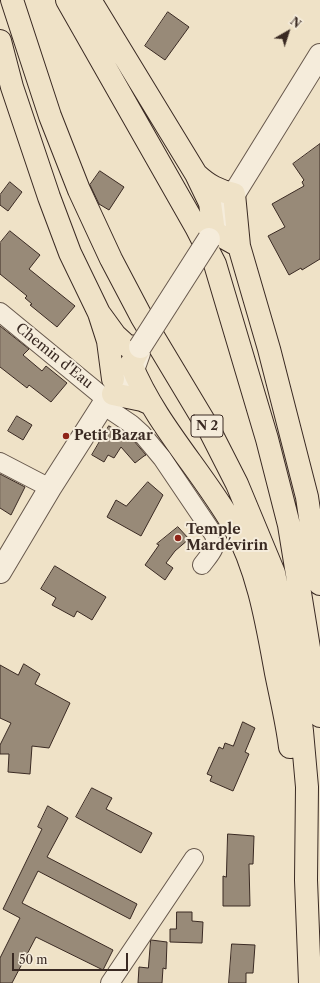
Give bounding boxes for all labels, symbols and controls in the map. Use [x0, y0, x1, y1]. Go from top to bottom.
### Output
north arrow [268, 12, 308, 52]
text: N [287, 14, 304, 31]
street label: Chemin d'Eau [12, 320, 96, 392]
road number: N 2 [191, 415, 223, 437]
place label: Petit Bazar [74, 428, 153, 444]
marker: Petit Bazar [61, 431, 71, 441]
place label: Temple Mardévirin [186, 522, 268, 554]
marker: Temple Mardévirin [173, 533, 183, 543]
scale bar [14, 945, 130, 971]
text: 50 m [19, 952, 48, 967]

